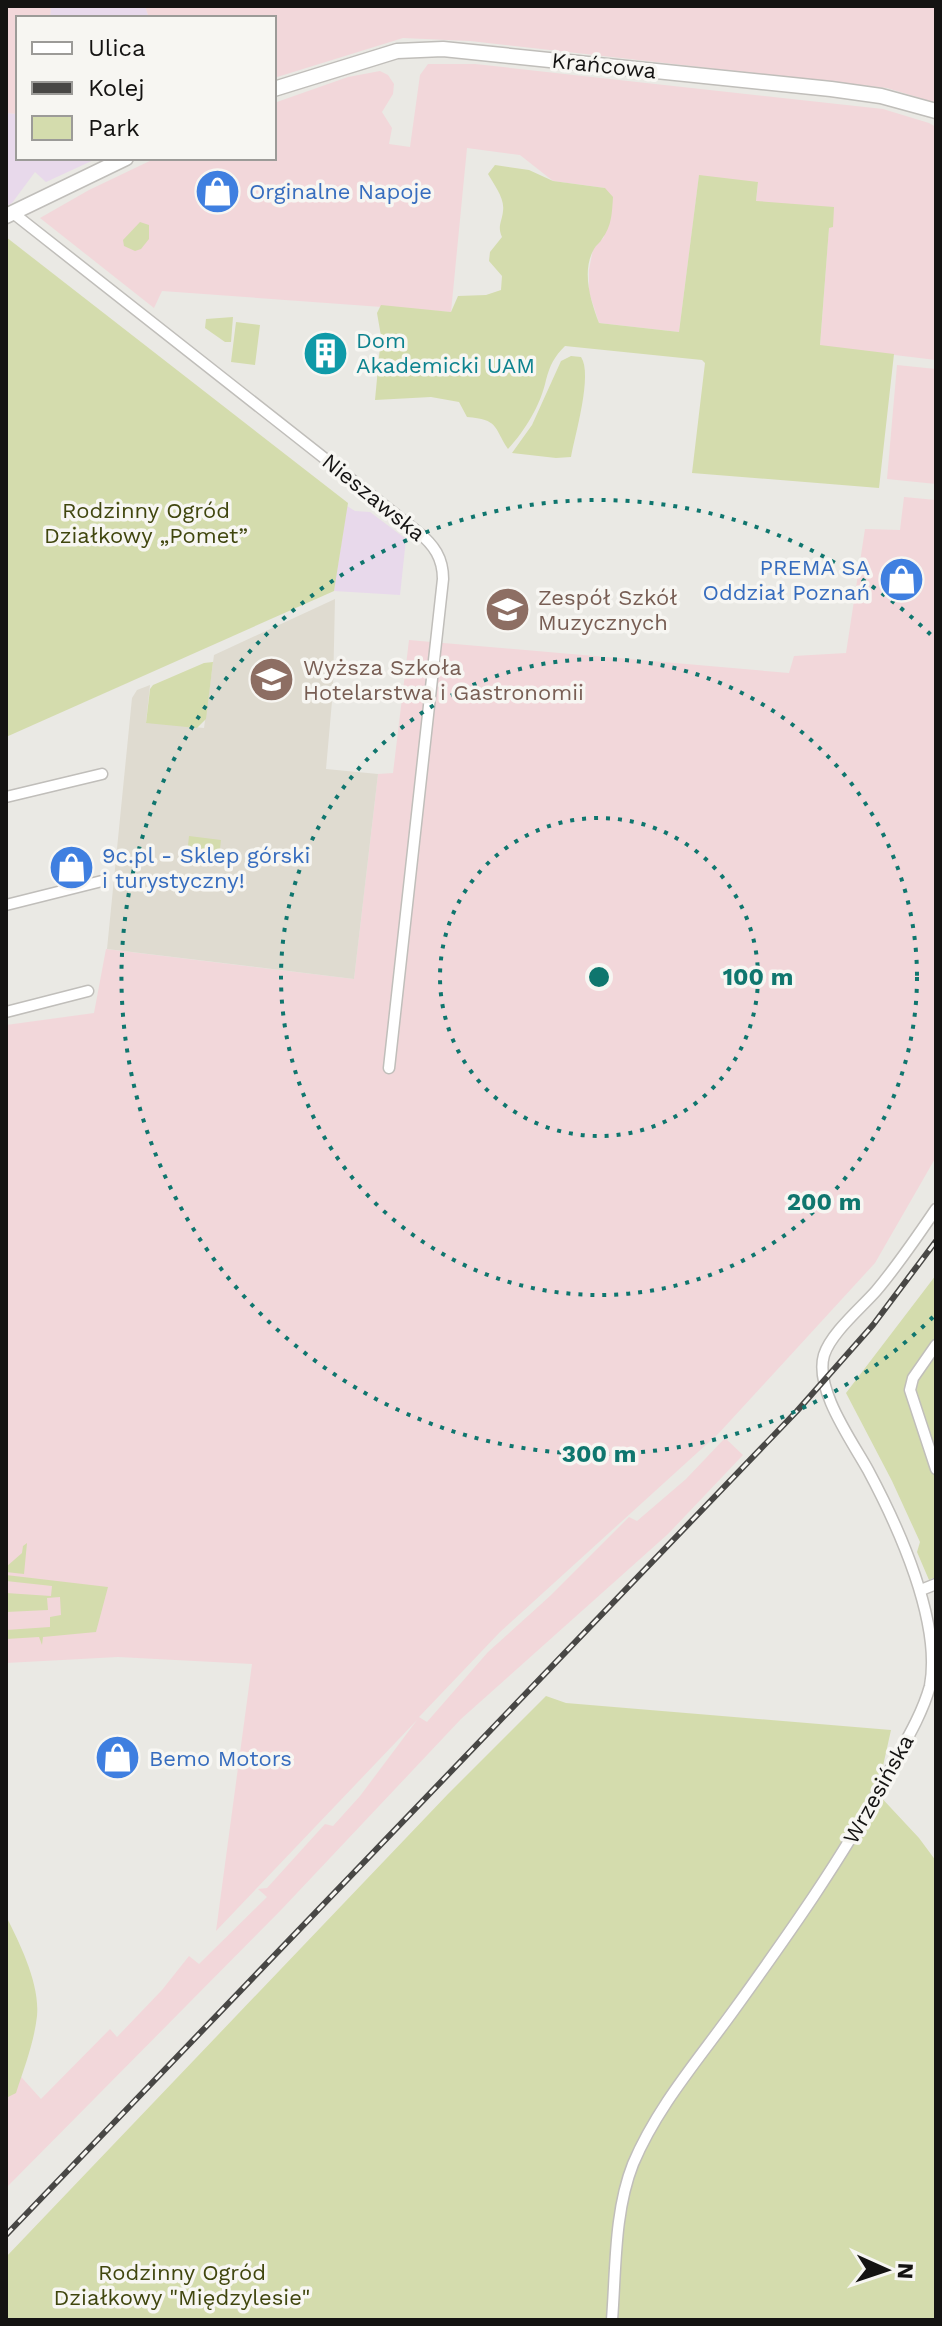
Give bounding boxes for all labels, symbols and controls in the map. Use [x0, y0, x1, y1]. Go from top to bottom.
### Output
legend [16, 16, 276, 160]
text: Ulica [88, 34, 146, 62]
street label: Krańcowa [550, 48, 657, 83]
text: Kolej [88, 74, 145, 102]
text: Park [88, 114, 140, 142]
shop icon: Orginalne Napoje [194, 167, 242, 215]
place label: Orginalne Napoje [249, 179, 432, 204]
place label: Dom Akademicki UAM [356, 328, 535, 378]
building icon: Dom Akademicki UAM [301, 329, 349, 377]
street label: Nieszawska [317, 448, 430, 546]
park label: Rodzinny Ogród Działkowy „Pomet” [44, 498, 248, 548]
place label: PREMA SA Oddział Poznań [703, 555, 870, 605]
shop icon: PREMA SA Oddział Poznań [877, 556, 925, 604]
place label: Zespół Szkół Muzycznych [538, 585, 678, 635]
school or university icon: Zespół Szkół Muzycznych [483, 586, 531, 634]
place label: Wyższa Szkoła Hotelarstwa i Gastronomii [303, 655, 584, 705]
school or university icon: Wyższa Szkoła Hotelarstwa i Gastronomii [248, 656, 296, 704]
place label: 9c.pl - Sklep górski i turystyczny! [102, 843, 310, 893]
shop icon: 9c.pl - Sklep górski i turystyczny! [47, 844, 95, 892]
centre of rings [585, 963, 613, 991]
text: 100 m [723, 963, 793, 991]
text: 200 m [787, 1188, 861, 1216]
text: 300 m [562, 1440, 636, 1468]
street label: Wrzesińska [838, 1730, 919, 1848]
shop icon: Bemo Motors [94, 1734, 142, 1782]
place label: Bemo Motors [149, 1746, 292, 1771]
north arrow [846, 2230, 926, 2310]
park label: Rodzinny Ogród Działkowy "Międzylesie" [54, 2260, 310, 2310]
text: N [893, 2262, 918, 2280]

